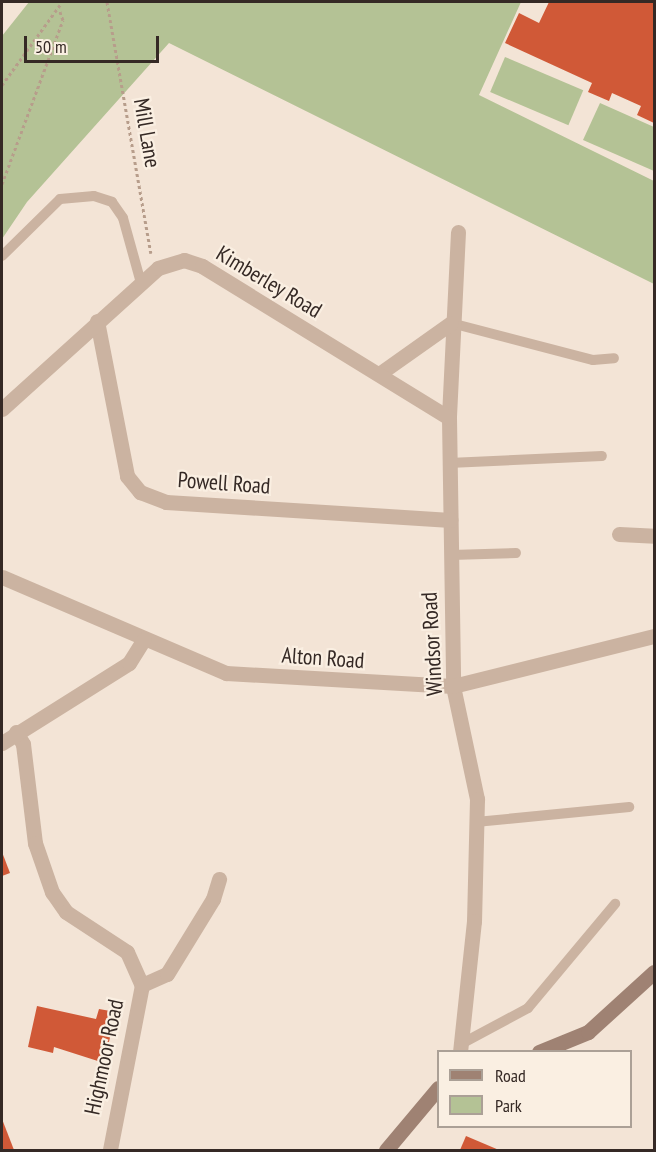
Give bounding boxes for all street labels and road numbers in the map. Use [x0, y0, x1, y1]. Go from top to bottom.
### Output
street label: Mill Lane [128, 96, 166, 170]
street label: Kimberley Road [211, 240, 327, 324]
street label: Powell Road [177, 467, 271, 499]
street label: Windsor Road [416, 591, 448, 697]
street label: Alton Road [281, 642, 365, 674]
street label: Highmoor Road [79, 997, 129, 1117]

